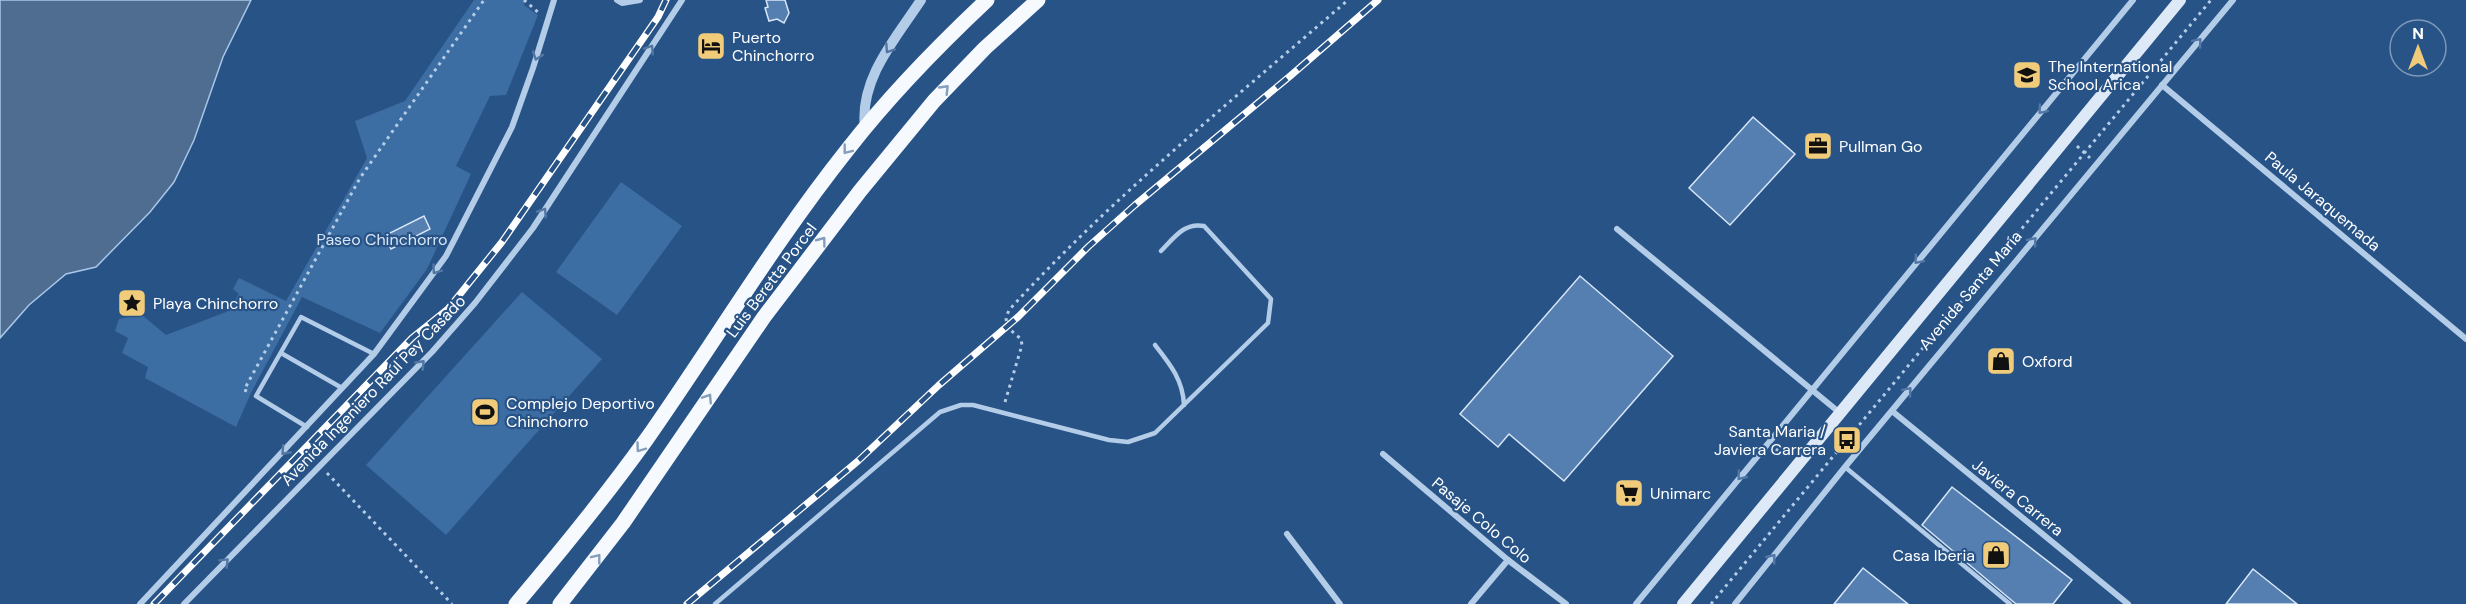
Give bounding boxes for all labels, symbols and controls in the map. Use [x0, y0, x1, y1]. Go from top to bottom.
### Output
north arrow [2388, 18, 2448, 78]
text: N [2412, 23, 2424, 44]
place label: Puerto Chinchorro [732, 27, 815, 66]
hotel icon: Puerto Chinchorro [695, 30, 727, 62]
one-way arrow [2190, 38, 2201, 49]
one-way arrow [885, 42, 896, 53]
one-way arrow [643, 45, 654, 56]
one-way arrow [532, 50, 545, 61]
place label: The International School Arica [2048, 56, 2172, 95]
school or university icon: The International School Arica [2011, 59, 2043, 91]
one-way arrow [938, 85, 949, 96]
one-way arrow [2039, 103, 2050, 114]
office icon: Pullman Go [1802, 130, 1834, 162]
place label: Pullman Go [1839, 136, 1923, 157]
one-way arrow [844, 143, 855, 154]
street label: Paula Jaraquemada [2261, 147, 2385, 256]
one-way arrow [536, 208, 548, 218]
street label: Luis Beretta Porcel [721, 219, 821, 342]
street label: Avenida Santa María [1914, 226, 2027, 354]
park label: Paseo Chinchorro [316, 229, 448, 250]
one-way arrow [815, 236, 826, 247]
one-way arrow [2025, 237, 2036, 248]
one-way arrow [1914, 253, 1925, 264]
one-way arrow [433, 263, 444, 274]
place icon: Playa Chinchorro [116, 287, 148, 319]
street label: Avenida Ingeniero Raúl Pey Casado [276, 291, 470, 490]
place label: Playa Chinchorro [153, 293, 278, 314]
shop icon: Oxford [1985, 345, 2017, 377]
place label: Oxford [2022, 351, 2073, 372]
one-way arrow [414, 360, 425, 370]
one-way arrow [1901, 387, 1912, 398]
place label: Complejo Deportivo Chinchorro [506, 393, 655, 432]
one-way arrow [701, 394, 712, 405]
sports icon: Complejo Deportivo Chinchorro [469, 396, 501, 428]
place label: Santa Maria / Javiera Carrera [1714, 421, 1826, 460]
bus stop icon: Santa Maria / Javiera Carrera [1831, 424, 1863, 456]
one-way arrow [636, 441, 647, 452]
one-way arrow [281, 445, 292, 455]
street label: Javiera Carrera [1968, 454, 2068, 541]
one-way arrow [1737, 469, 1748, 480]
street label: Pasaje Colo Colo [1427, 473, 1536, 568]
supermarket icon: Unimarc [1613, 477, 1645, 509]
place label: Unimarc [1650, 483, 1711, 504]
shop icon: Casa Iberia [1980, 539, 2012, 571]
place label: Casa Iberia [1893, 545, 1975, 566]
one-way arrow [589, 554, 600, 565]
one-way arrow [1764, 554, 1775, 565]
one-way arrow [218, 558, 228, 569]

